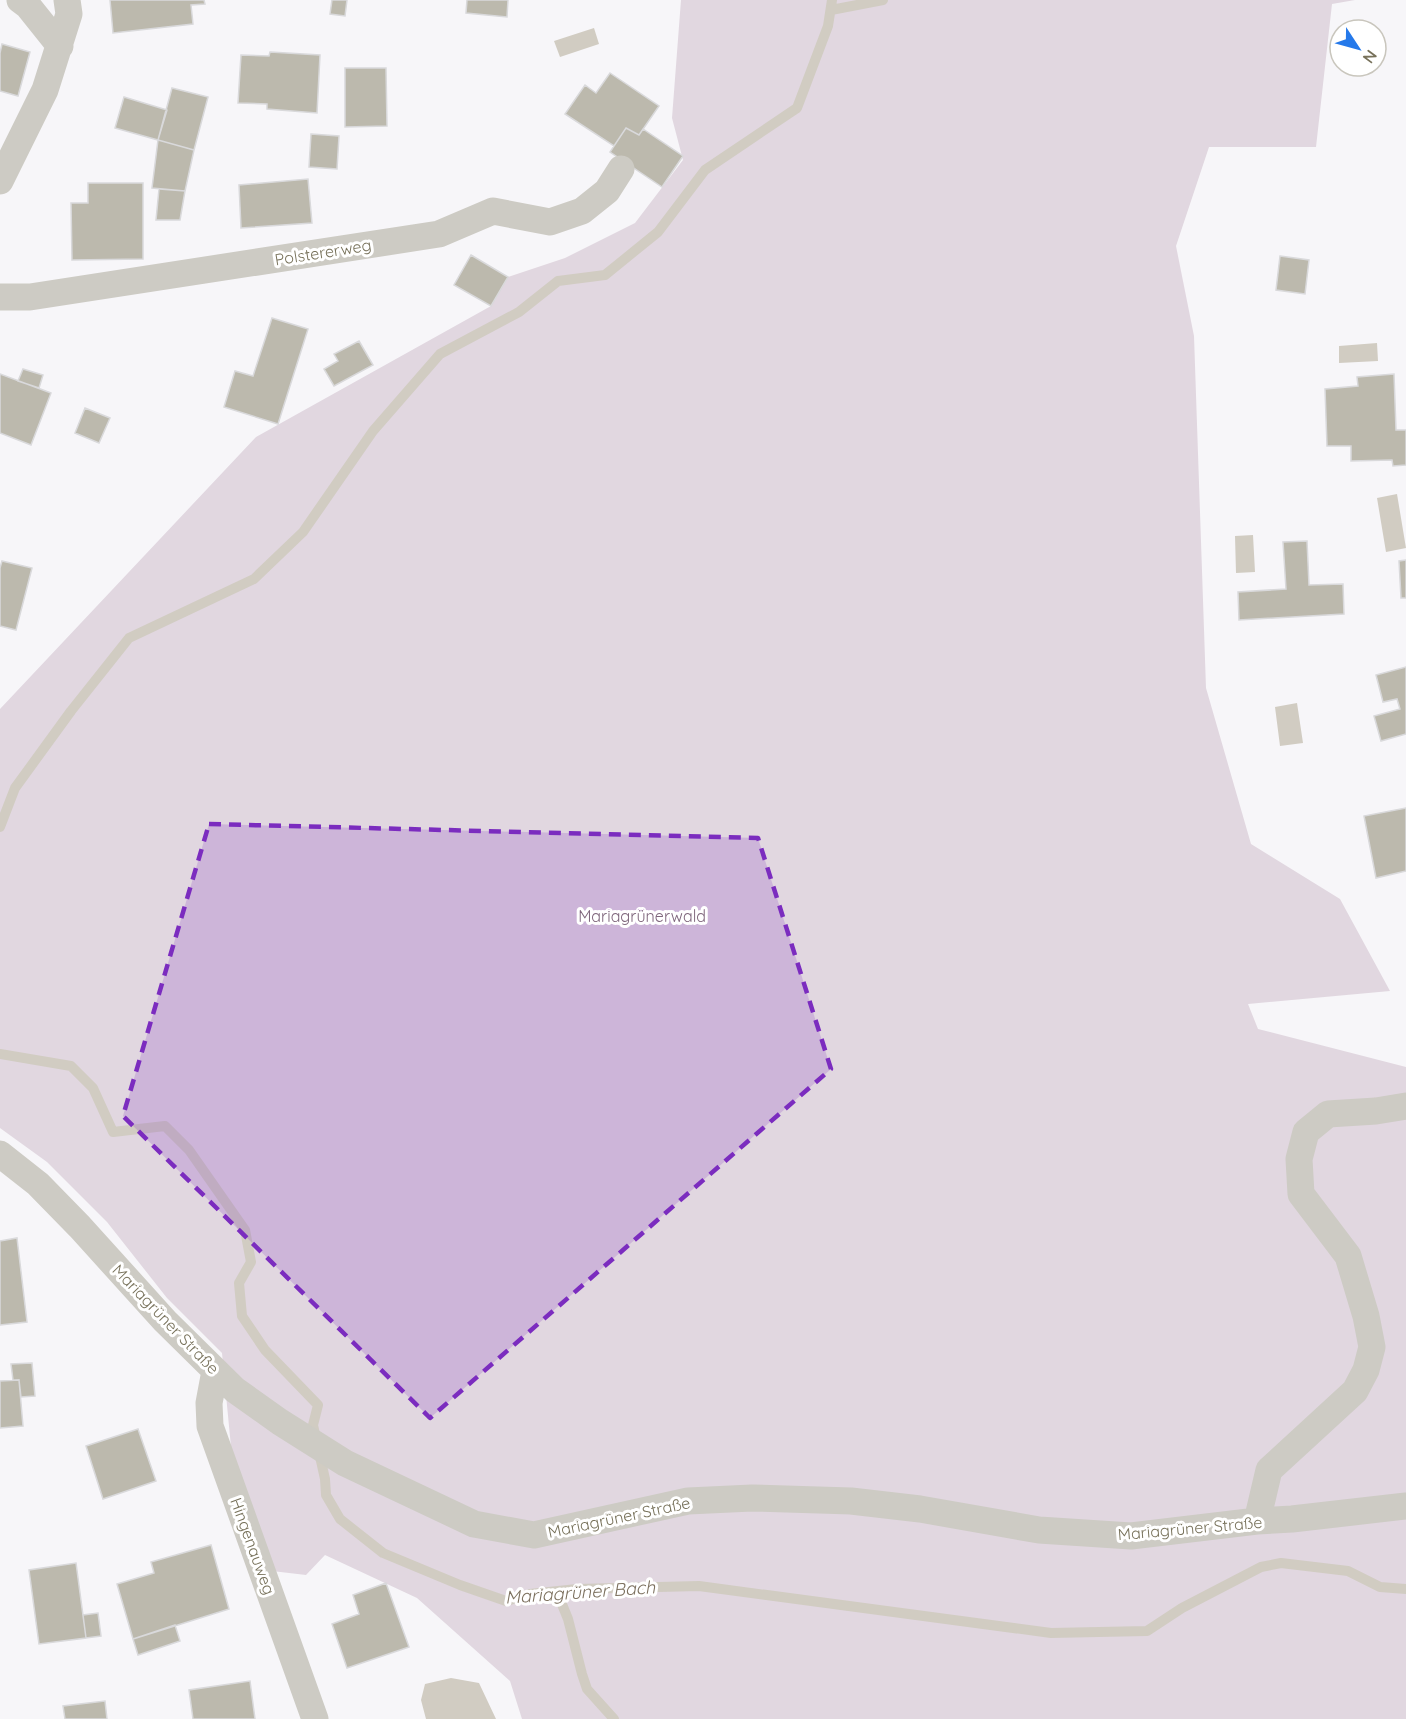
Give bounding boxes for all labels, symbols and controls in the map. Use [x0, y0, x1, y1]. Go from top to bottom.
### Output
north arrow [1328, 18, 1388, 78]
text: N [1359, 46, 1382, 67]
street label: Polstererweg [273, 235, 373, 269]
park label: Mariagrünerwald [578, 906, 706, 926]
street label: Mariagrüner Straße [108, 1260, 224, 1378]
street label: Mariagrüner Straße [546, 1492, 692, 1542]
street label: Hingenauweg [226, 1495, 280, 1597]
street label: Mariagrüner Straße [1117, 1512, 1263, 1544]
water label: Mariagrüner Bach [504, 1575, 657, 1609]

